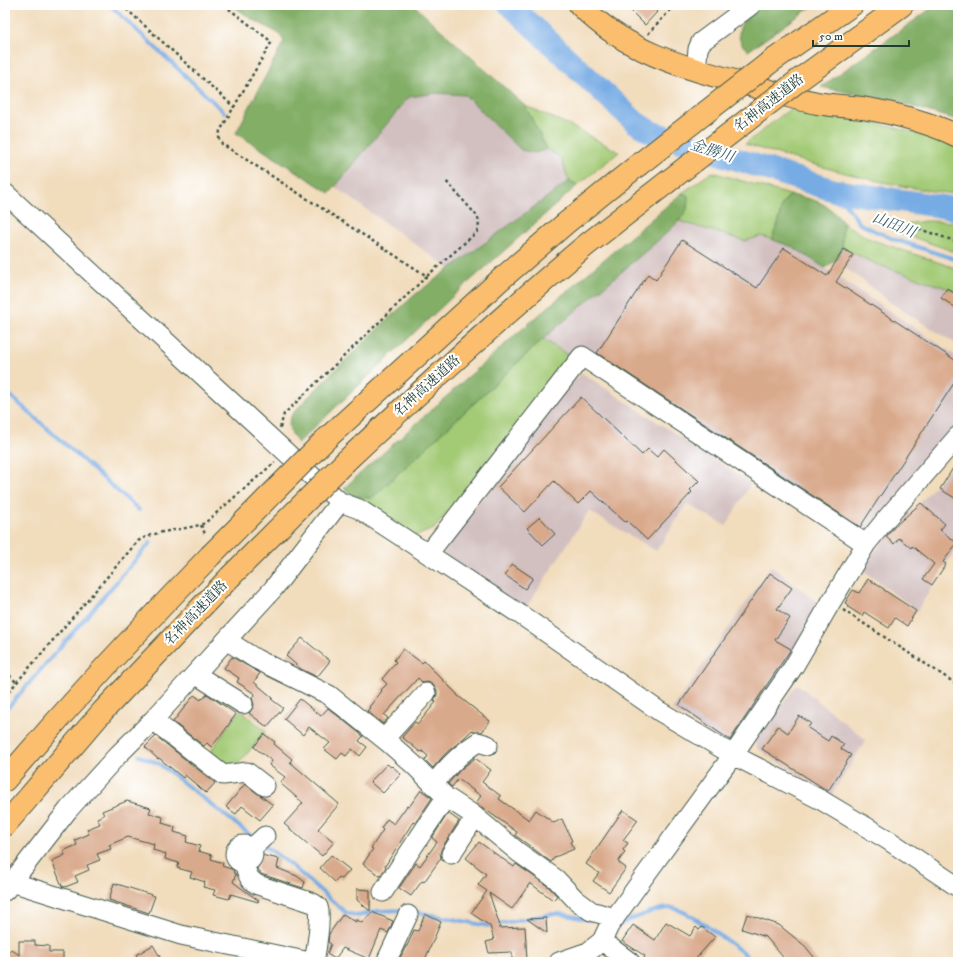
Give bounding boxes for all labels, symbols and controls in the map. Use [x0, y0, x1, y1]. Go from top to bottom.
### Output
scale bar [813, 22, 909, 48]
text: 50 m [819, 29, 843, 44]
street label: 名神高速道路 [730, 70, 808, 136]
water label: 金勝川 [688, 135, 738, 168]
water label: 山田川 [870, 208, 920, 243]
street label: 名神高速道路 [390, 351, 464, 421]
street label: 名神高速道路 [160, 577, 232, 649]

